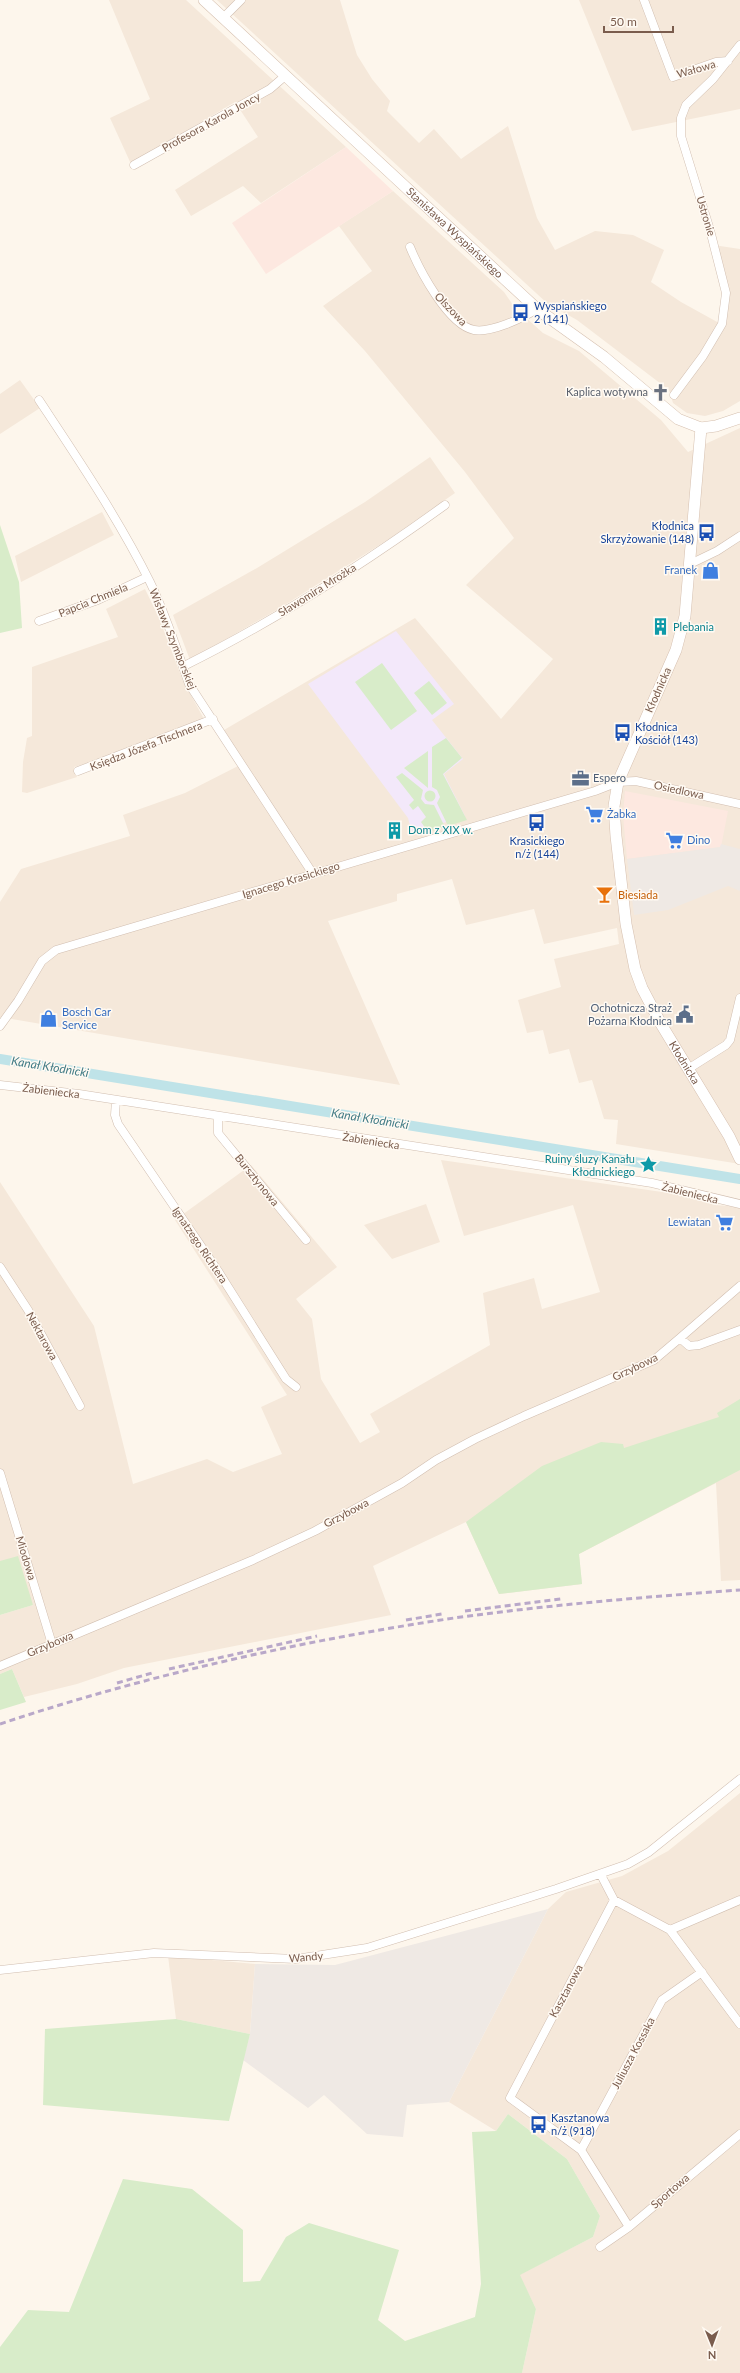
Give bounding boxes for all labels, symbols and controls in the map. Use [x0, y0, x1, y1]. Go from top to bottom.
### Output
scale bar [604, 8, 673, 34]
text: 50 m [610, 14, 637, 29]
street label: Wałowa [675, 57, 717, 80]
street label: Profesora Karola Joncy [159, 89, 262, 154]
street label: Stanisława Wyspiańskiego [404, 184, 506, 280]
street label: Ustronie [694, 194, 719, 238]
street label: Olszowa [432, 289, 470, 328]
place label: Wyspiańskiego 2 (141) [534, 299, 607, 325]
bus stop icon: Wyspiańskiego 2 (141) [511, 302, 531, 322]
church icon: Kaplica wotywna [651, 382, 671, 402]
place label: Kaplica wotywna [566, 385, 648, 398]
place label: Kłodnica Skrzyżowanie (148) [600, 519, 694, 545]
bus stop icon: Kłodnica Skrzyżowanie (148) [697, 522, 717, 542]
street label: Sławomira Mrożka [275, 560, 358, 619]
shop icon: Franek [700, 560, 720, 580]
place label: Franek [664, 563, 697, 576]
street label: Papcia Chmiela [56, 580, 129, 619]
street label: Wisławy Szymborskiej [147, 586, 200, 692]
building icon: Plebania [650, 617, 670, 637]
place label: Plebania [673, 620, 714, 633]
street label: Kłodnicka [642, 665, 673, 714]
street label: Księdza Józefa Tischnera [88, 718, 204, 773]
place label: Kłodnica Kościół (143) [635, 720, 698, 746]
bus stop icon: Kłodnica Kościół (143) [612, 723, 632, 743]
office icon: Espero [570, 768, 590, 788]
place label: Espero [593, 771, 626, 784]
street label: Osiedlowa [653, 778, 705, 801]
supermarket icon: Żabka [584, 804, 604, 824]
place label: Żabka [607, 807, 636, 820]
bus stop icon: Krasickiego n/ż (144) [527, 813, 547, 833]
building icon: Dom z XIX w. [385, 820, 405, 840]
place label: Dom z XIX w. [408, 823, 473, 836]
supermarket icon: Dino [664, 830, 684, 850]
place label: Dino [687, 833, 710, 846]
place label: Krasickiego n/ż (144) [509, 834, 565, 860]
street label: Ignacego Krasickiego [241, 859, 341, 901]
bar icon: Biesiada [595, 885, 615, 905]
place label: Biesiada [618, 888, 658, 901]
place label: Ochotnicza Straż Pożarna Kłodnica [588, 1001, 672, 1027]
public building icon: Ochotnicza Straż Pożarna Kłodnica [675, 1004, 695, 1024]
place label: Bosch Car Service [62, 1005, 111, 1031]
shop icon: Bosch Car Service [39, 1008, 59, 1028]
street label: Kłodnicka [667, 1038, 703, 1086]
water label: Kanał Kłodnicki [10, 1053, 90, 1080]
street label: Żabieniecka [22, 1081, 80, 1100]
water label: Kanał Kłodnicki [330, 1105, 410, 1132]
street label: Żabieniecka [342, 1130, 401, 1151]
street label: Bursztynowa [233, 1151, 282, 1208]
place label: Ruiny śluzy Kanału Kłodnickiego [545, 1152, 635, 1178]
place icon: Ruiny śluzy Kanału Kłodnickiego [638, 1155, 658, 1175]
street label: Żabieniecka [661, 1179, 720, 1206]
street label: Ignatzego Richtera [170, 1204, 231, 1285]
supermarket icon: Lewiatan [714, 1212, 734, 1232]
place label: Lewiatan [668, 1215, 711, 1228]
street label: Nektarowa [24, 1309, 61, 1362]
street label: Grzybowa [610, 1350, 660, 1383]
street label: Grzybowa [321, 1495, 370, 1530]
street label: Miodowa [14, 1534, 39, 1581]
street label: Grzybowa [25, 1628, 75, 1659]
street label: Wandy [288, 1949, 324, 1964]
street label: Kasztanowa [546, 1962, 585, 2020]
street label: Juliusza Kossaka [608, 2015, 657, 2091]
place label: Kasztanowa n/ż (918) [551, 2111, 609, 2137]
bus stop icon: Kasztanowa n/ż (918) [528, 2114, 548, 2134]
street label: Sportowa [648, 2171, 691, 2211]
north arrow [692, 2325, 732, 2365]
text: N [708, 2349, 717, 2362]

